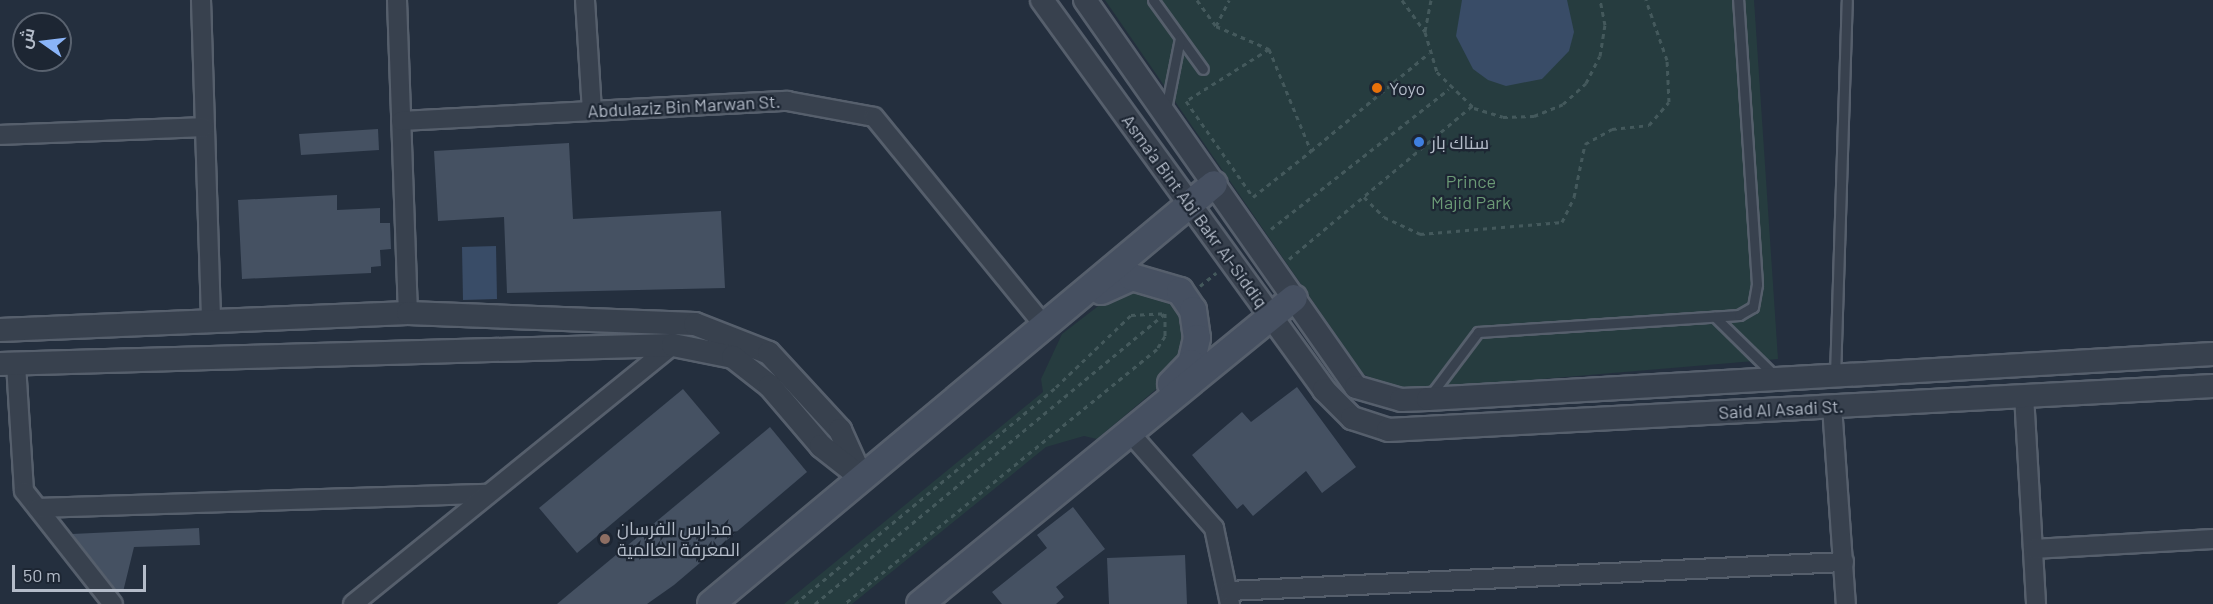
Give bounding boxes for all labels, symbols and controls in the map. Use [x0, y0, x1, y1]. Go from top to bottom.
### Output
north arrow [12, 12, 72, 72]
text: ش [14, 26, 38, 50]
place label: Yoyo [1389, 77, 1425, 99]
marker: Yoyo [1370, 81, 1384, 95]
street label: Abdulaziz Bin Marwan St. [587, 90, 781, 122]
street label: Asma'a Bint Abi Bakr Al-Siddiq [1118, 110, 1272, 312]
place label: سناك بار [1431, 131, 1489, 153]
marker: سناك بار [1412, 135, 1426, 149]
park label: Prince Majid Park [1431, 171, 1511, 213]
street label: Said Al Asadi St. [1718, 395, 1844, 423]
place label: مدارس الفرسان المعرفة العالمية [617, 518, 740, 560]
marker: مدارس الفرسان المعرفة العالمية [598, 532, 612, 546]
scale bar [15, 553, 148, 591]
text: 50 m [23, 564, 61, 586]

